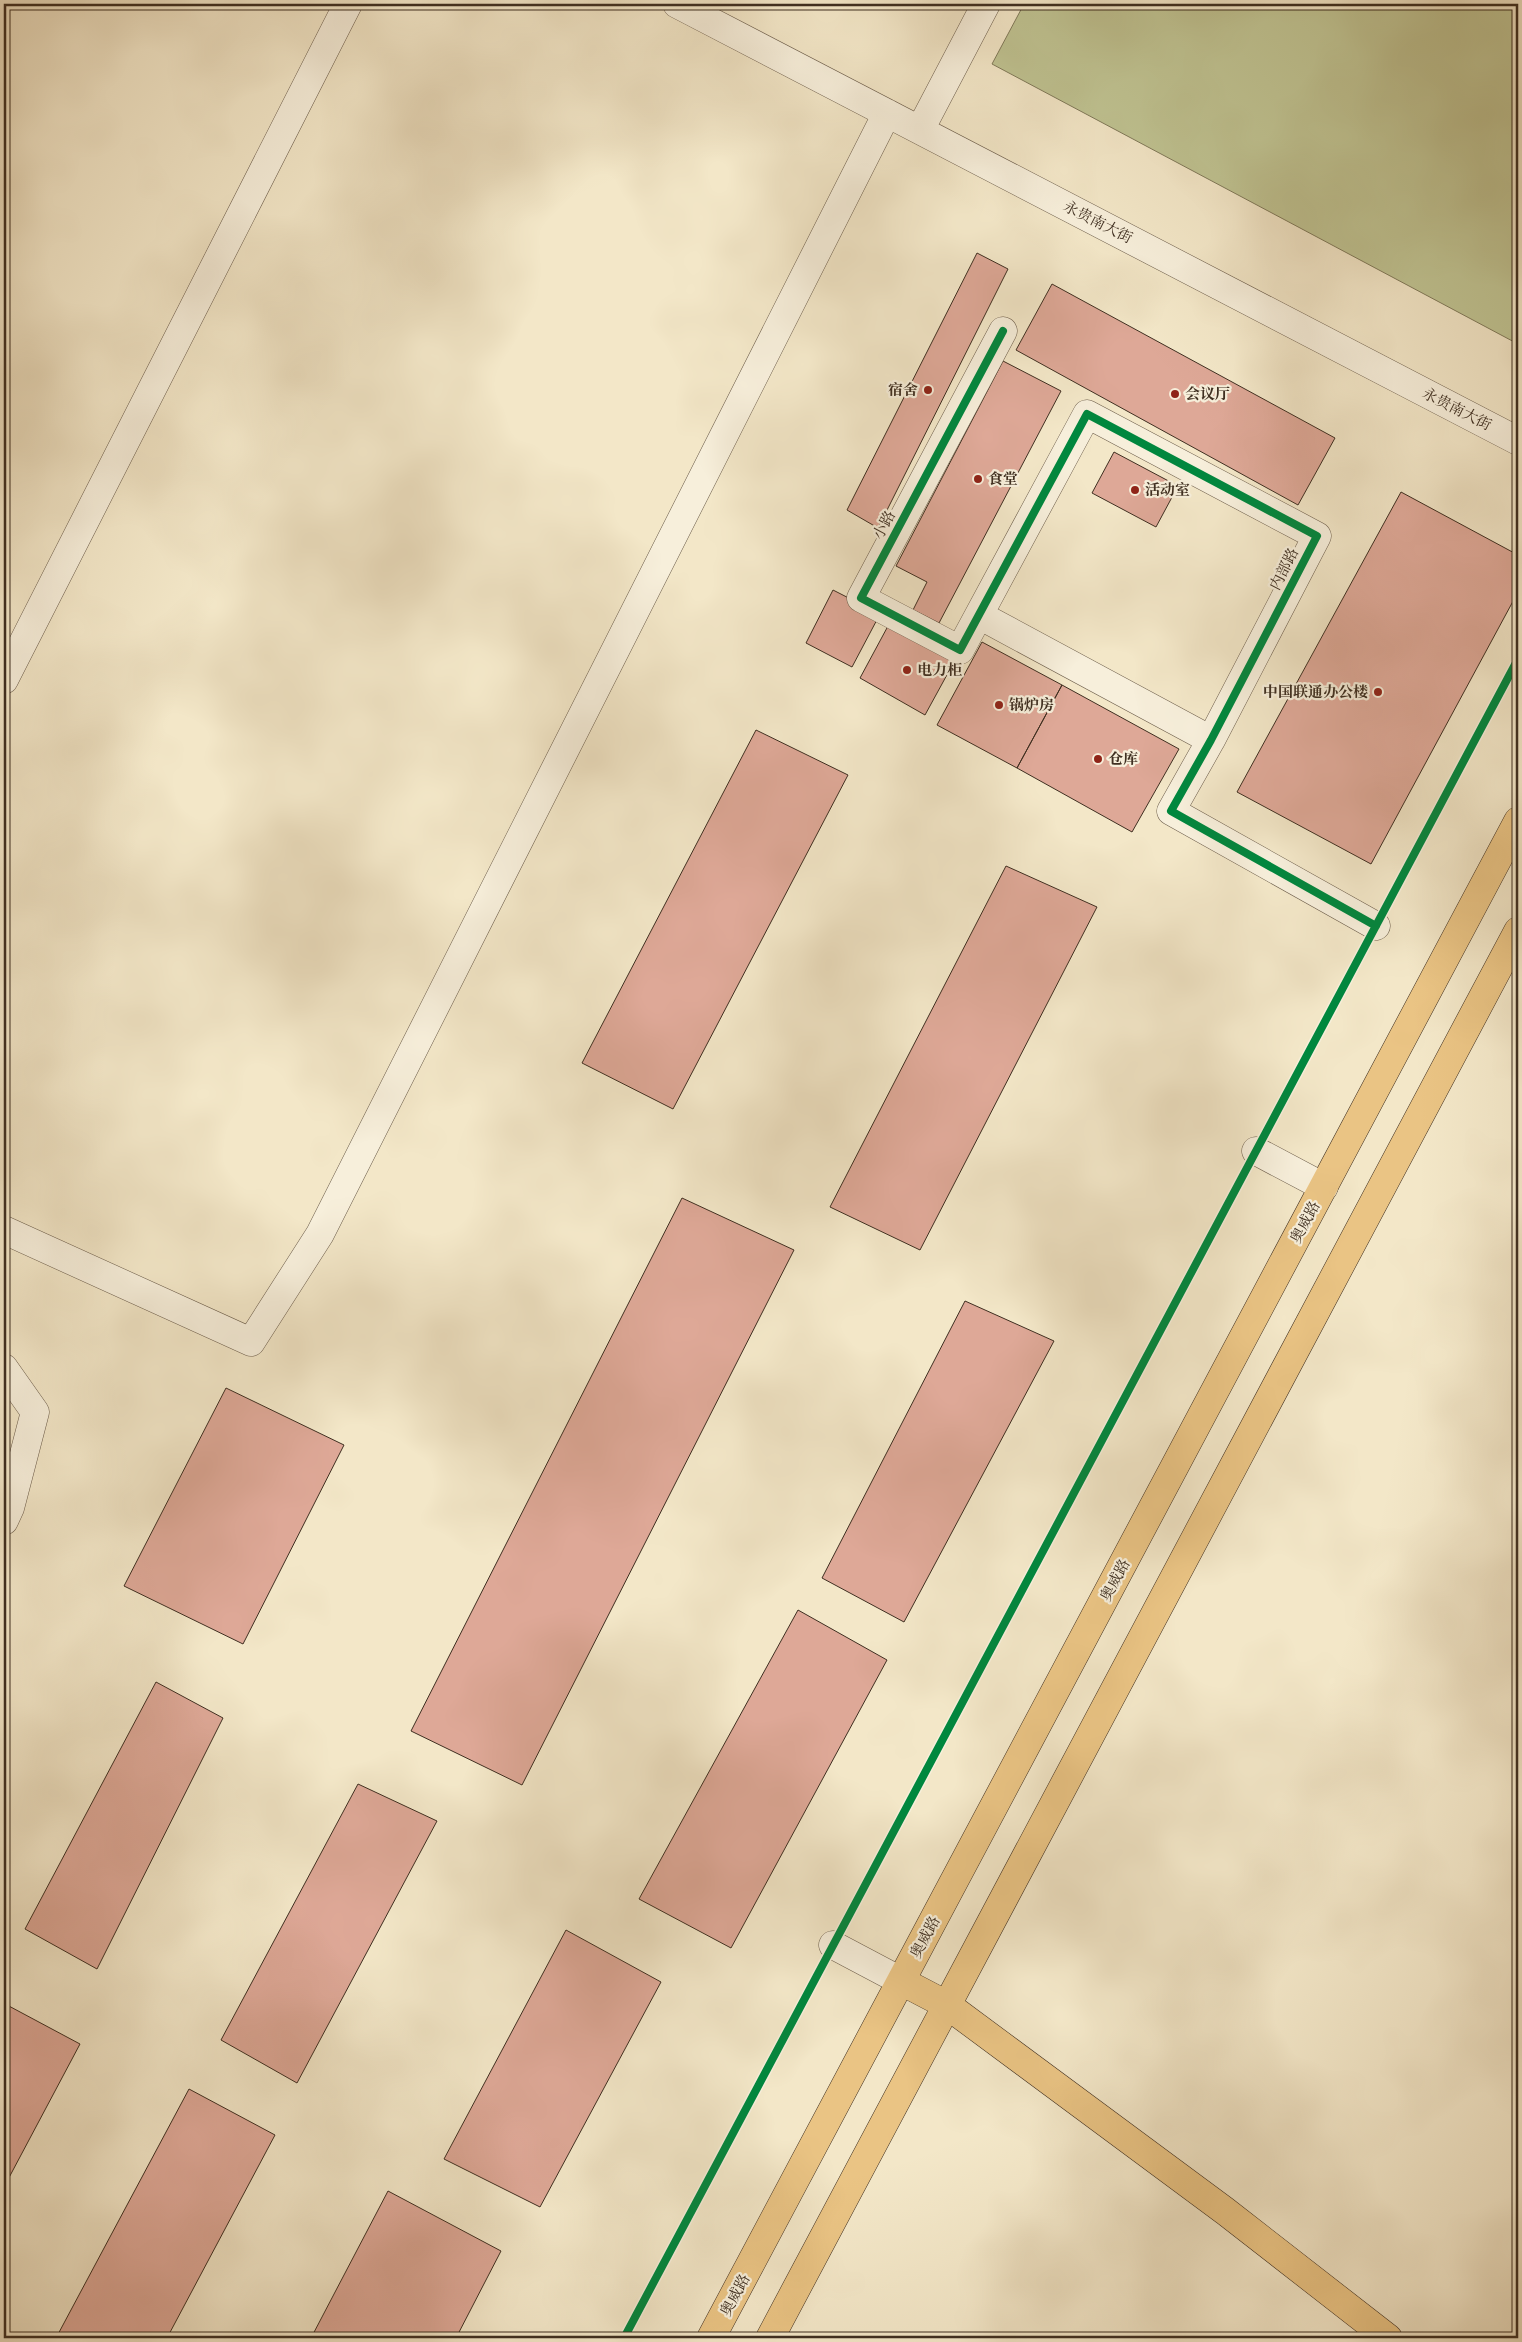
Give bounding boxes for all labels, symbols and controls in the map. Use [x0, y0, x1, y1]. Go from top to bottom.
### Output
street label: 永贵南大街 [1060, 196, 1136, 248]
place label: 宿舍 [888, 380, 918, 400]
street label: 永贵南大街 [1419, 383, 1495, 435]
marker: 宿舍 [922, 384, 934, 396]
place label: 会议厅 [1185, 384, 1230, 404]
marker: 会议厅 [1169, 388, 1181, 400]
place label: 食堂 [988, 469, 1018, 489]
marker: 食堂 [972, 473, 984, 485]
place label: 活动室 [1145, 480, 1190, 500]
marker: 活动室 [1129, 484, 1141, 496]
street label: 小路 [868, 507, 900, 543]
street label: 内部路 [1265, 544, 1303, 594]
place label: 电力柜 [917, 660, 962, 680]
marker: 电力柜 [901, 664, 913, 676]
place label: 中国联通办公楼 [1263, 682, 1368, 702]
marker: 中国联通办公楼 [1372, 686, 1384, 698]
place label: 锅炉房 [1009, 695, 1054, 715]
marker: 锅炉房 [993, 699, 1005, 711]
place label: 仓库 [1108, 749, 1138, 769]
marker: 仓库 [1092, 753, 1104, 765]
street label: 奥威路 [1286, 1197, 1324, 1247]
street label: 奥威路 [1096, 1555, 1134, 1605]
street label: 奥威路 [906, 1912, 944, 1962]
street label: 奥威路 [716, 2270, 754, 2320]

